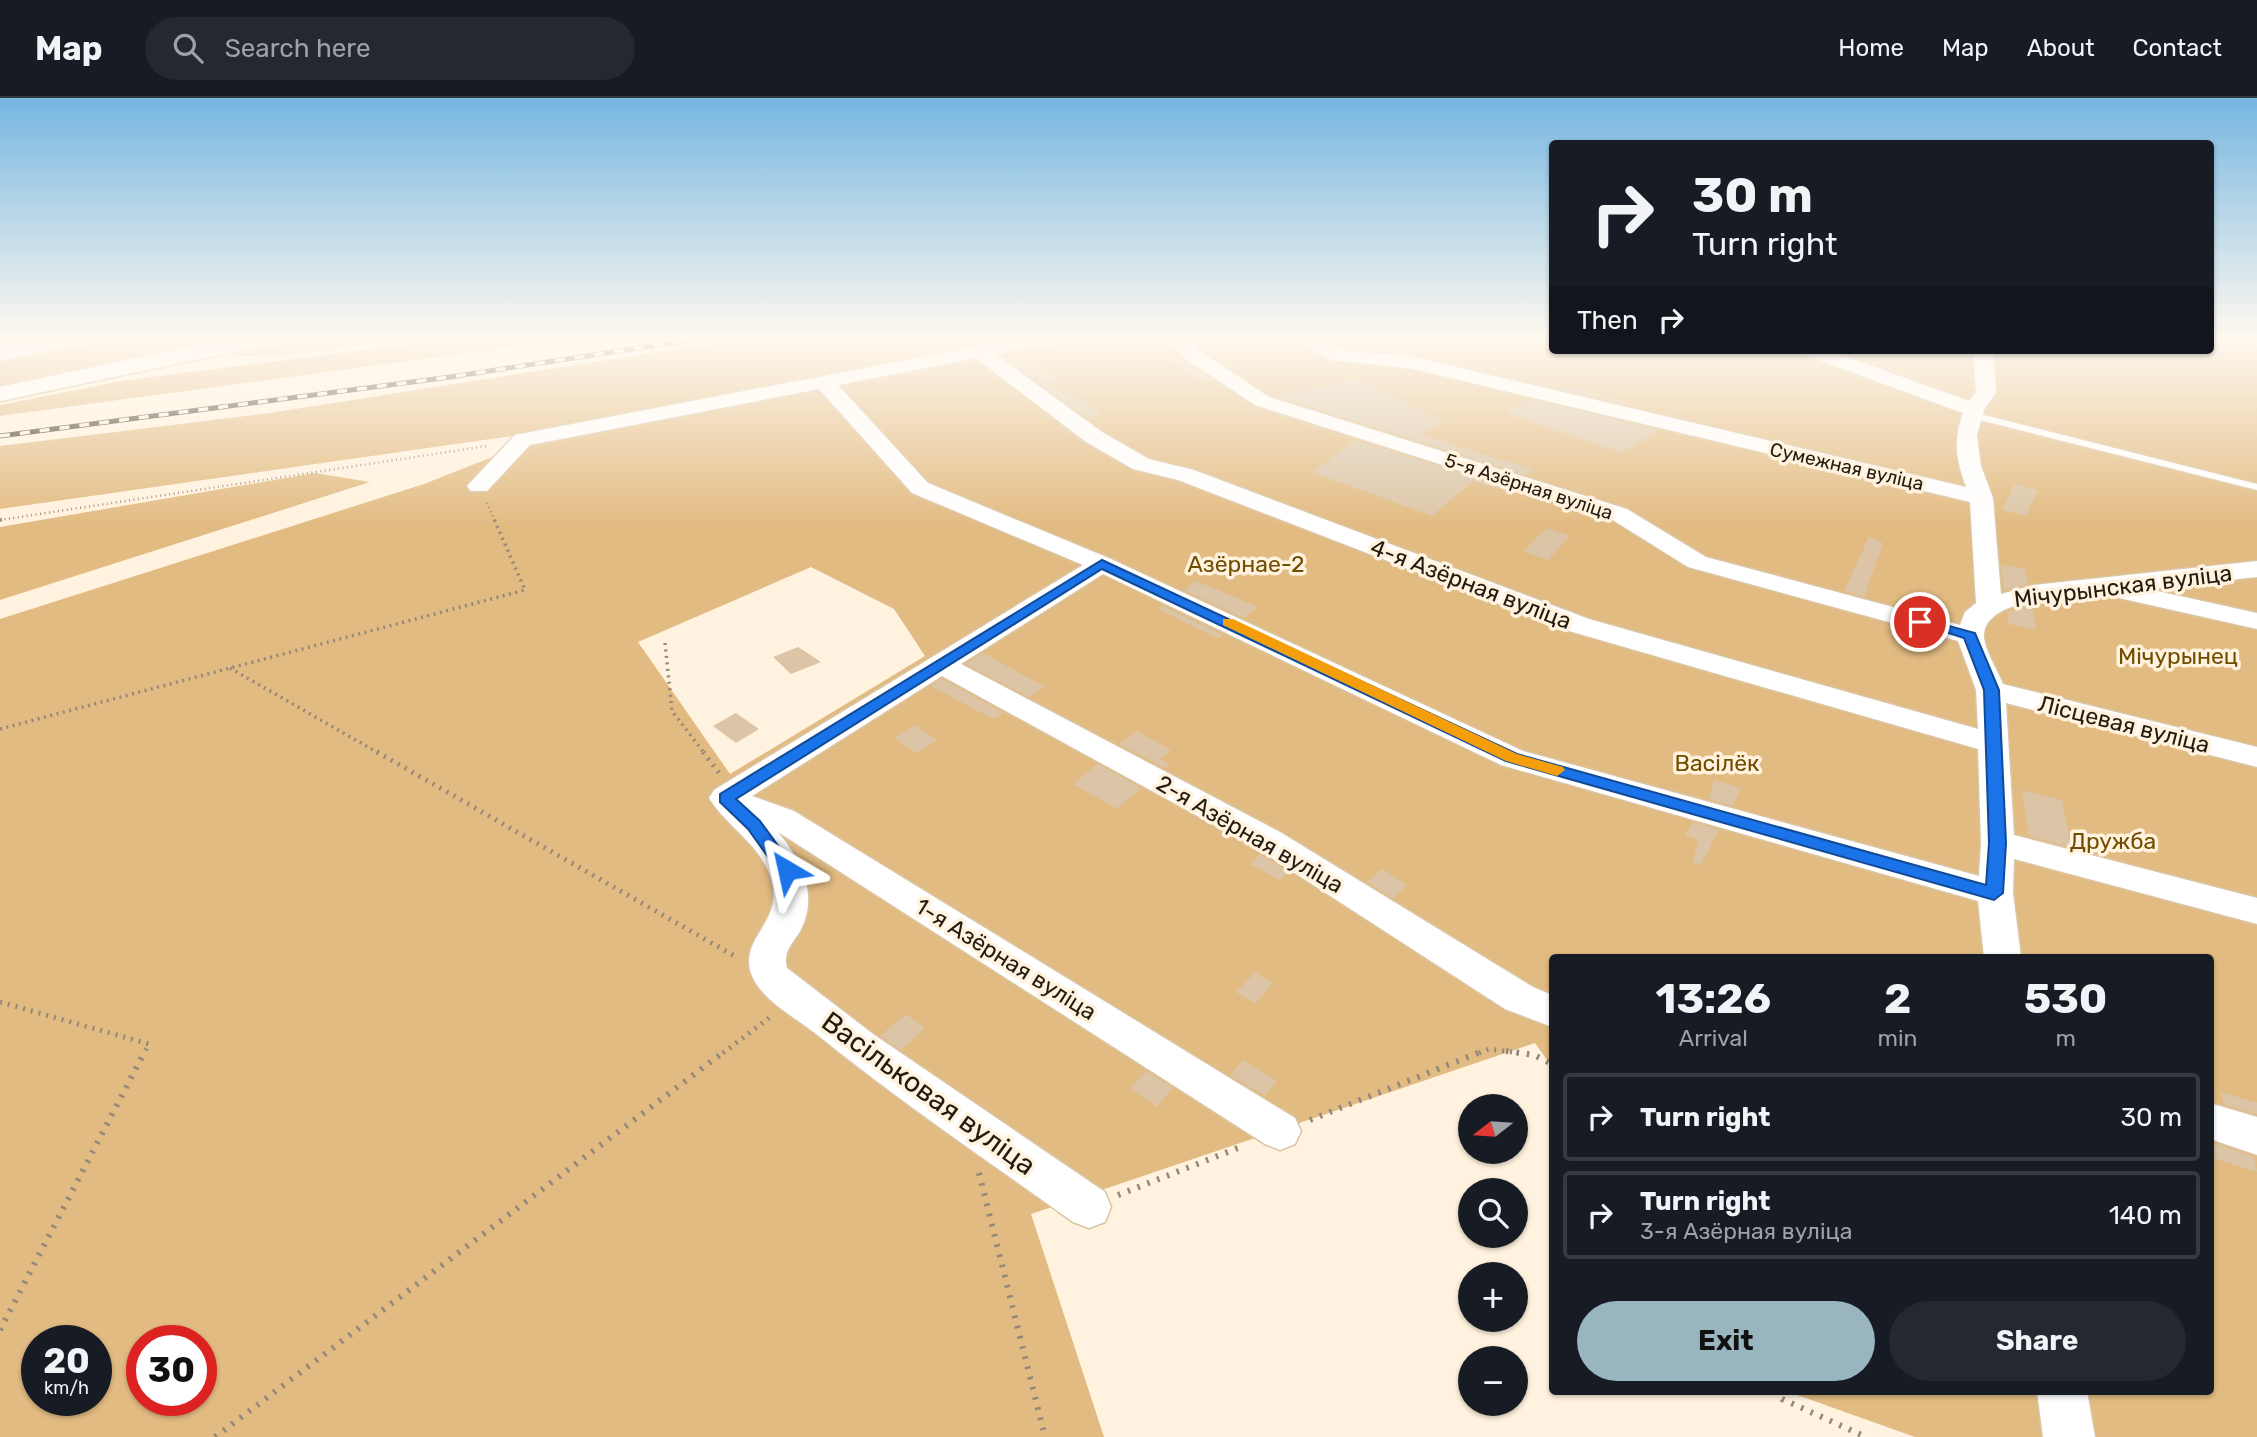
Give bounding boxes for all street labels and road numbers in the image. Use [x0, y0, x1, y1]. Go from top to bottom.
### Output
street label: Сумежная вуліца [1768, 438, 1926, 495]
street label: 5-я Азёрная вуліца [1442, 448, 1616, 525]
street label: 4-я Азёрная вуліца [1367, 533, 1575, 635]
street label: Мічурынская вуліца [2012, 559, 2234, 613]
street label: Лісцевая вуліца [2035, 689, 2213, 759]
street label: 2-я Азёрная вуліца [1151, 769, 1349, 899]
street label: 1-я Азёрная вуліца [910, 892, 1102, 1026]
street label: Васільковая вуліца [815, 1005, 1042, 1182]

